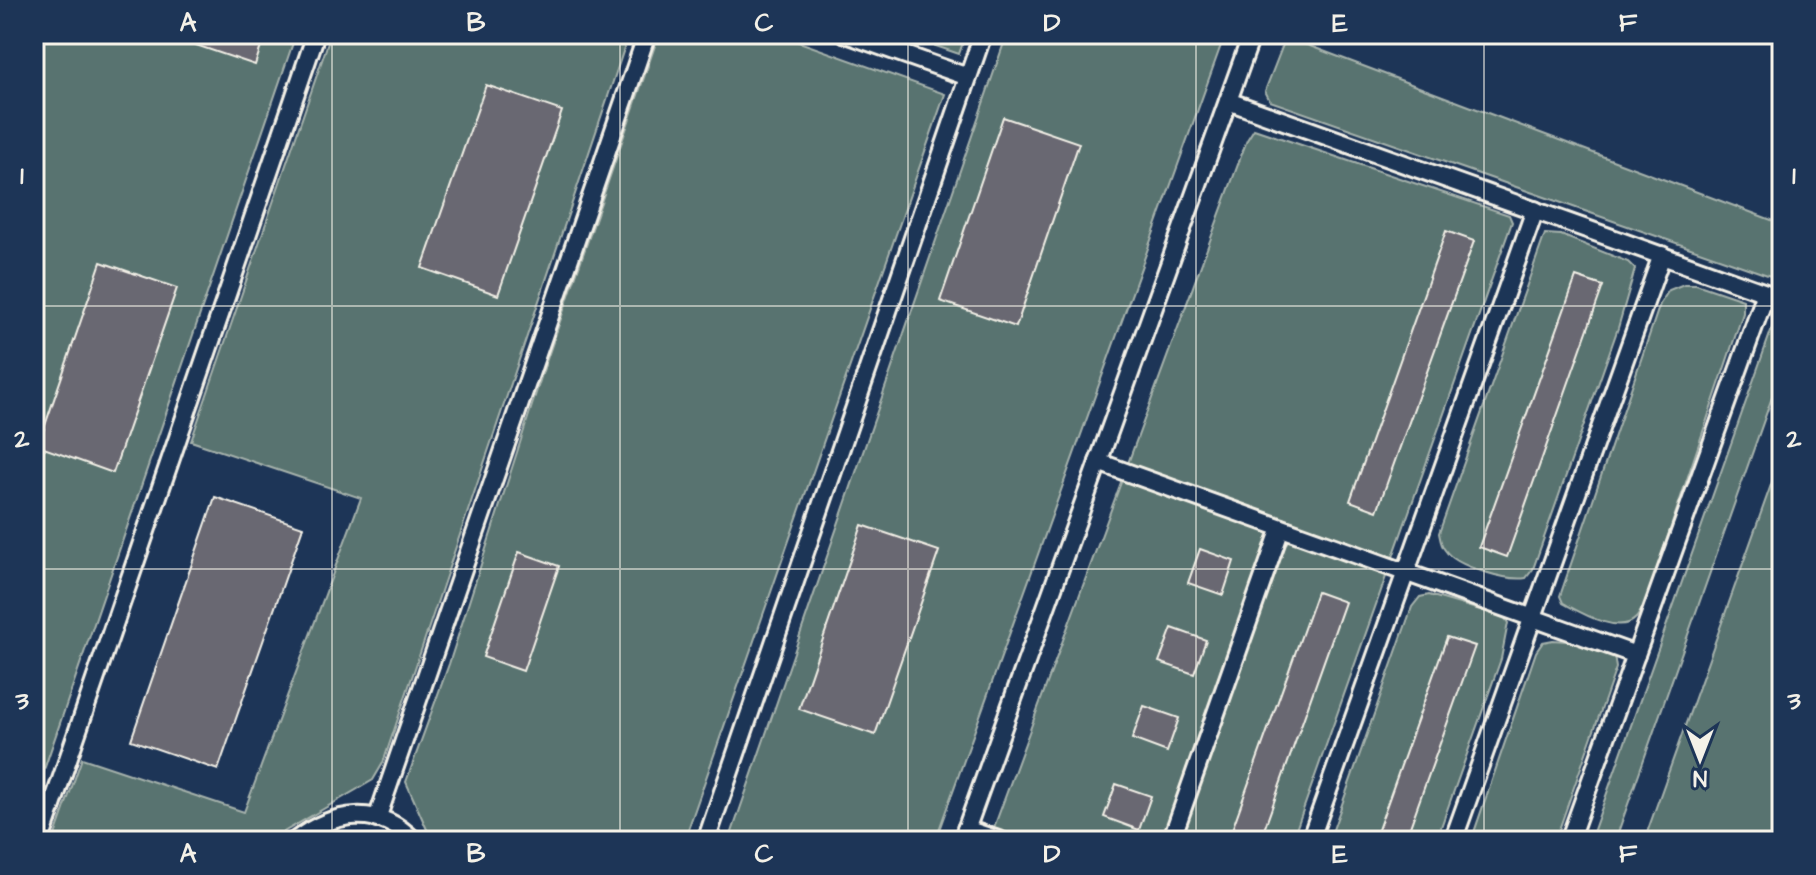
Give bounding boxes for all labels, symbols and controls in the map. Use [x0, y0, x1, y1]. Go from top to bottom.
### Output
text: A [180, 5, 197, 41]
text: B [467, 5, 486, 41]
text: C [755, 5, 774, 41]
text: D [1044, 5, 1061, 41]
text: E [1332, 5, 1348, 41]
text: F [1619, 5, 1638, 41]
text: 1 [20, 158, 24, 194]
text: 1 [1792, 158, 1796, 194]
text: 2 [14, 421, 30, 457]
text: 2 [1786, 421, 1802, 457]
text: 3 [14, 683, 29, 719]
text: 3 [1786, 683, 1801, 719]
north arrow [1660, 719, 1740, 799]
text: N [1693, 762, 1707, 793]
text: A [180, 836, 197, 872]
text: B [467, 836, 486, 872]
text: C [755, 836, 774, 872]
text: D [1044, 836, 1061, 872]
text: E [1332, 836, 1348, 872]
text: F [1619, 836, 1638, 872]

